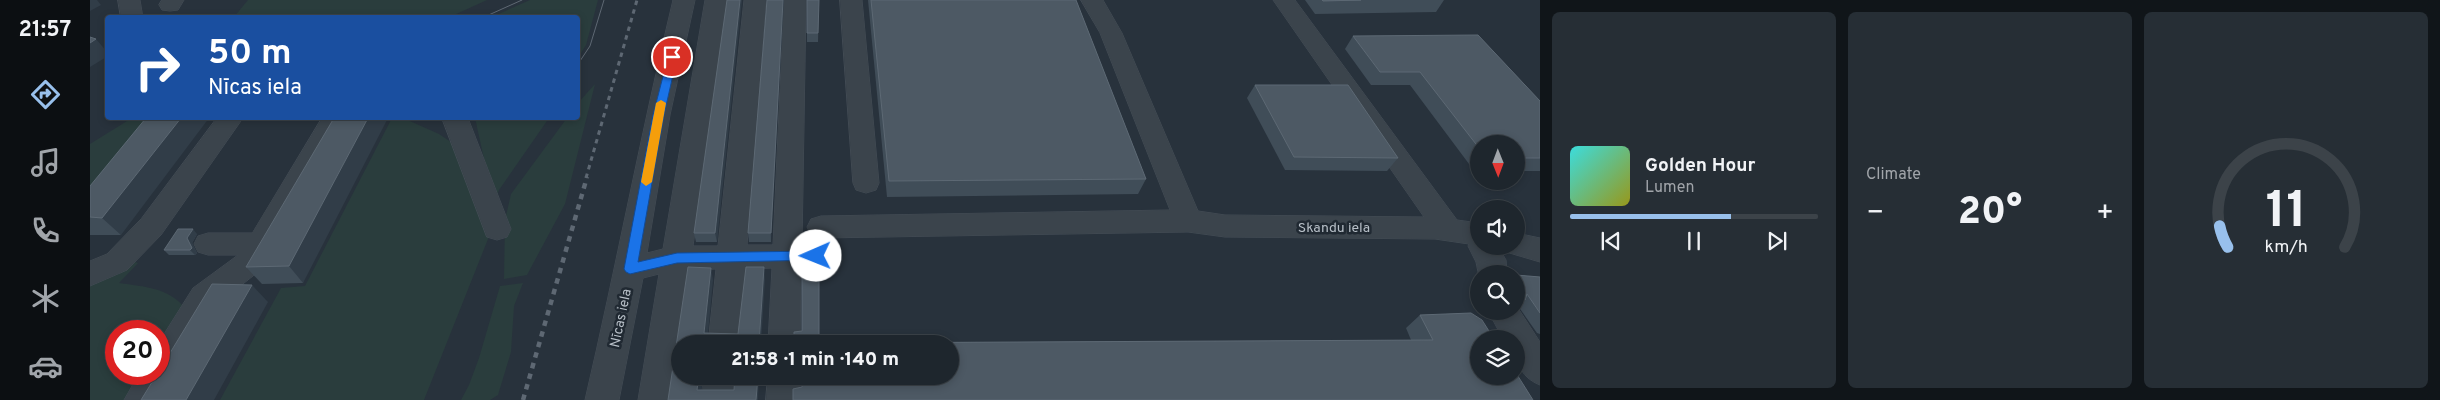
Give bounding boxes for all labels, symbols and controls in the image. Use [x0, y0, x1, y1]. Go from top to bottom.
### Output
text: 21:57 [19, 17, 71, 44]
text: 50 m [208, 32, 292, 76]
icon: right [125, 35, 190, 100]
pin [651, 36, 693, 78]
icon: arrive [658, 43, 686, 71]
text: Nīcas iela [208, 75, 302, 102]
icon: directions [28, 77, 63, 112]
north arrow [1470, 135, 1525, 190]
map controls [1470, 135, 1525, 385]
icon: music [28, 145, 63, 180]
text: Golden Hour [1645, 154, 1756, 178]
text: Climate [1866, 165, 1921, 185]
text: Lumen [1645, 178, 1695, 198]
text: 11 [2265, 180, 2307, 246]
text: 20° [1958, 189, 2022, 238]
text: − [1866, 196, 1884, 232]
text: + [2096, 196, 2114, 232]
button: sound [1470, 200, 1525, 255]
icon: phone [28, 213, 63, 248]
street label: Skandu iela [1298, 220, 1370, 237]
icon: previous [1597, 227, 1625, 255]
icon: pause [1680, 227, 1708, 255]
icon: next [1763, 227, 1791, 255]
position arrow [789, 229, 841, 281]
text: km/h [2264, 236, 2308, 259]
button: search [1470, 265, 1525, 320]
icon: climate [28, 281, 63, 316]
street label: Nīcas iela [607, 287, 636, 349]
speed limit sign: 20 [105, 320, 170, 385]
button: layers [1470, 330, 1525, 385]
text: 21:58 · 1 min · 140 m [731, 348, 899, 372]
icon: car [28, 349, 63, 384]

